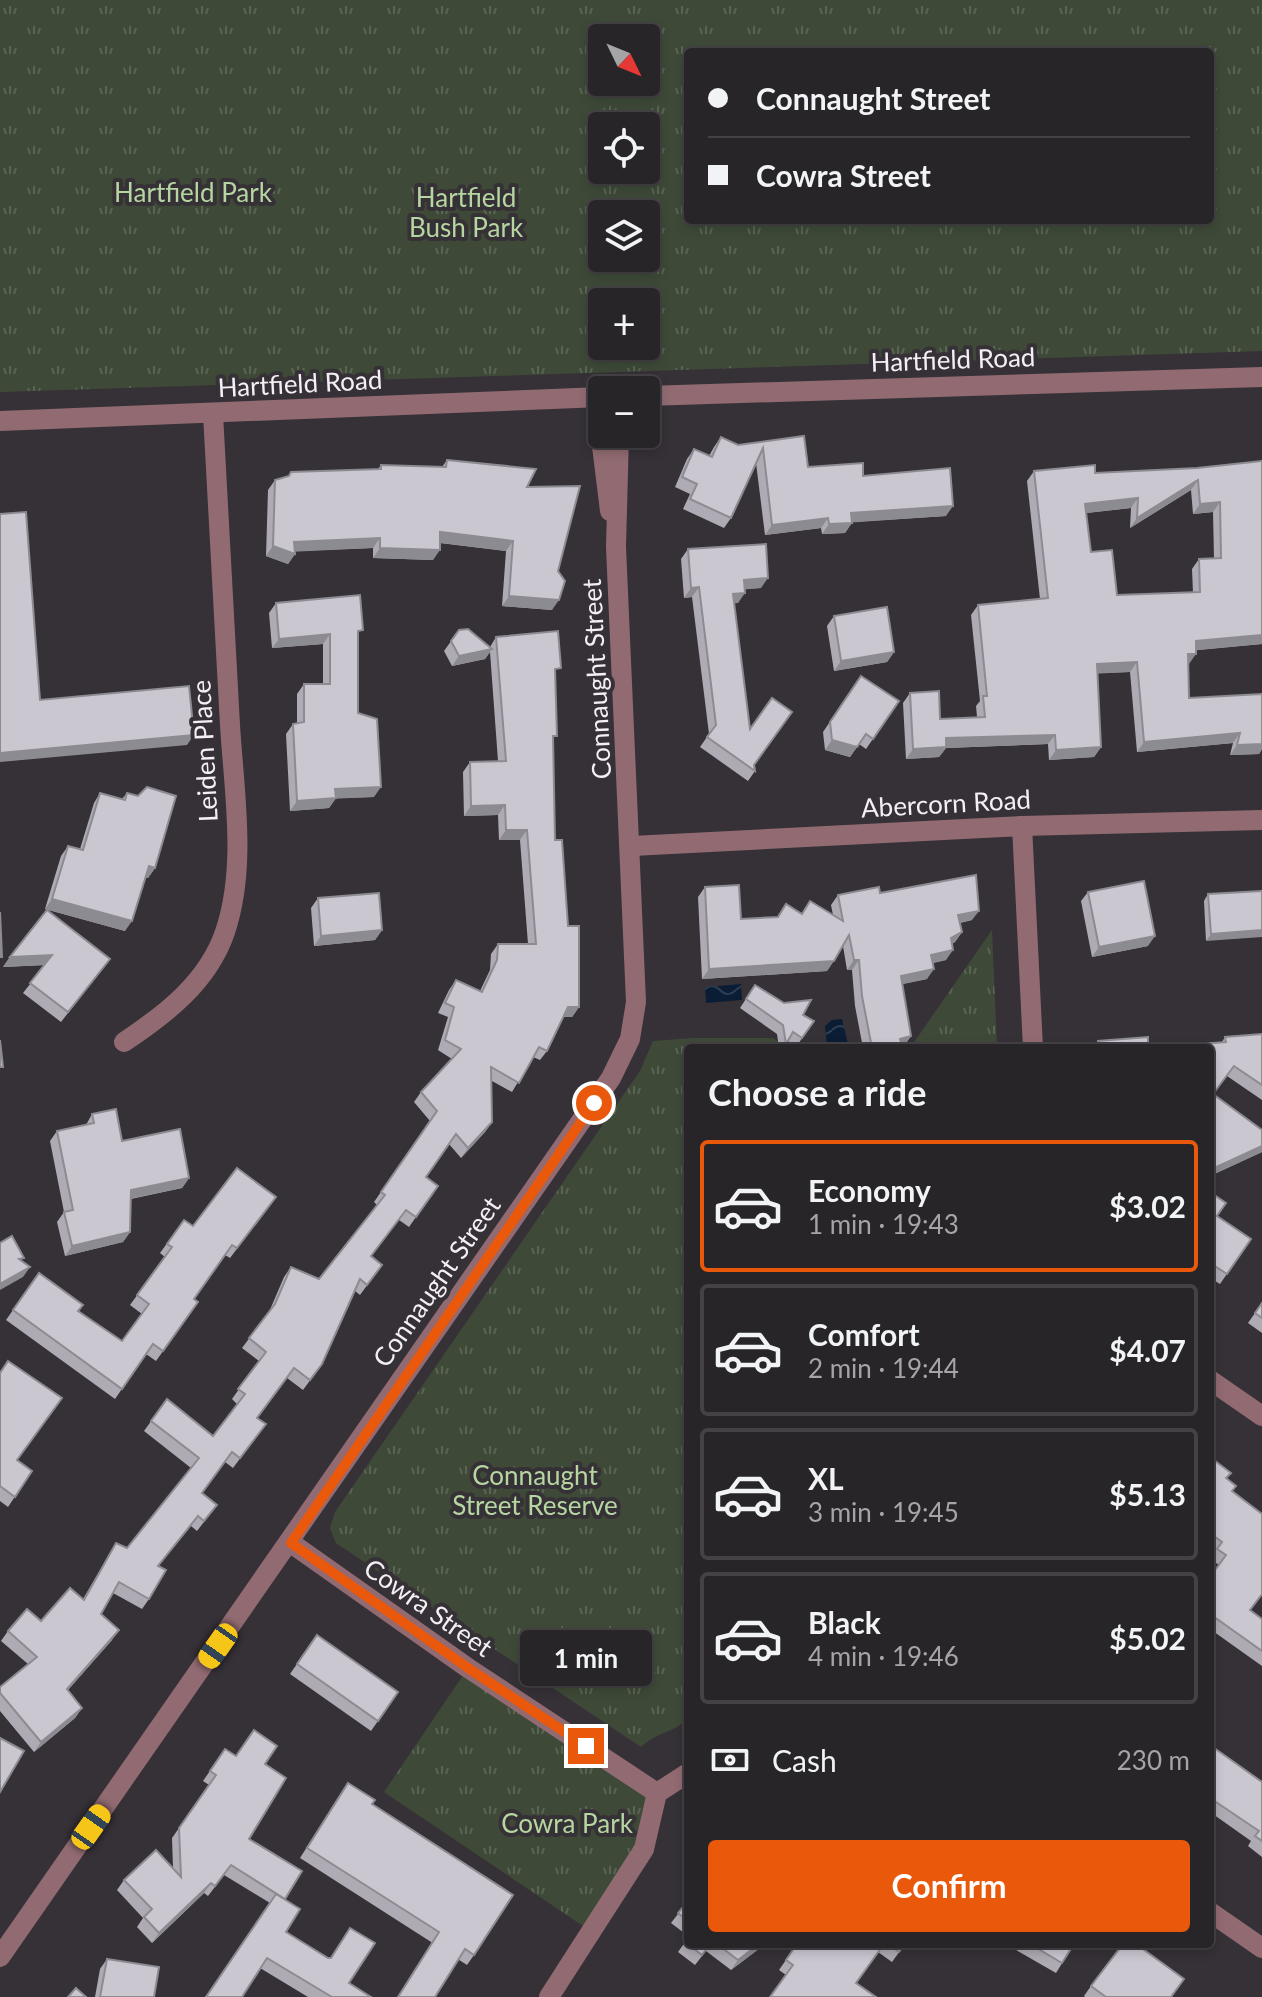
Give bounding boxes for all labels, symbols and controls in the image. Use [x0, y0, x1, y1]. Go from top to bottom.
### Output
north arrow [588, 24, 660, 96]
map controls [588, 24, 660, 448]
text: Connaught Street [756, 80, 991, 116]
button: locate [588, 112, 660, 184]
text: Cowra Street [756, 157, 931, 193]
park label: Hartfield Park [114, 176, 273, 208]
park label: Hartfield Bush Park [409, 181, 524, 243]
button: layers [588, 200, 660, 272]
button: + [588, 288, 660, 360]
street label: Hartfield Road [870, 340, 1036, 378]
street label: Hartfield Road [217, 363, 383, 403]
button: − [588, 376, 660, 448]
street label: Connaught Street [575, 577, 617, 780]
street label: Leiden Place [184, 679, 224, 823]
street label: Abercorn Road [860, 783, 1032, 823]
text: Choose a ride [708, 1070, 927, 1114]
route start [576, 1085, 612, 1121]
icon: car [712, 1170, 784, 1242]
text: Economy [808, 1172, 931, 1208]
text: $3.02 [1109, 1188, 1186, 1224]
street label: Connaught Street [366, 1190, 507, 1373]
text: 1 min · 19:43 [808, 1208, 959, 1240]
icon: car [712, 1314, 784, 1386]
text: Comfort [808, 1316, 920, 1352]
text: $4.07 [1109, 1332, 1186, 1368]
text: 2 min · 19:44 [808, 1352, 959, 1384]
icon: car [712, 1458, 784, 1530]
park label: Connaught Street Reserve [452, 1459, 618, 1521]
text: XL [808, 1460, 844, 1496]
text: $5.13 [1109, 1476, 1186, 1512]
text: 3 min · 19:45 [808, 1496, 959, 1528]
street label: Cowra Street [358, 1551, 499, 1664]
icon: car [712, 1602, 784, 1674]
text: Black [808, 1604, 881, 1640]
car [194, 1619, 242, 1673]
text: $5.02 [1109, 1620, 1186, 1656]
callout: 1 min [520, 1630, 652, 1686]
text: 4 min · 19:46 [808, 1640, 959, 1672]
text: 1 min [554, 1642, 618, 1674]
route end [568, 1728, 604, 1764]
icon: cash [708, 1738, 752, 1782]
text: Cash [772, 1742, 837, 1778]
text: 230 m [1117, 1744, 1190, 1776]
car [67, 1800, 115, 1854]
park label: Cowra Park [501, 1807, 634, 1839]
button: Confirm [708, 1840, 1190, 1932]

